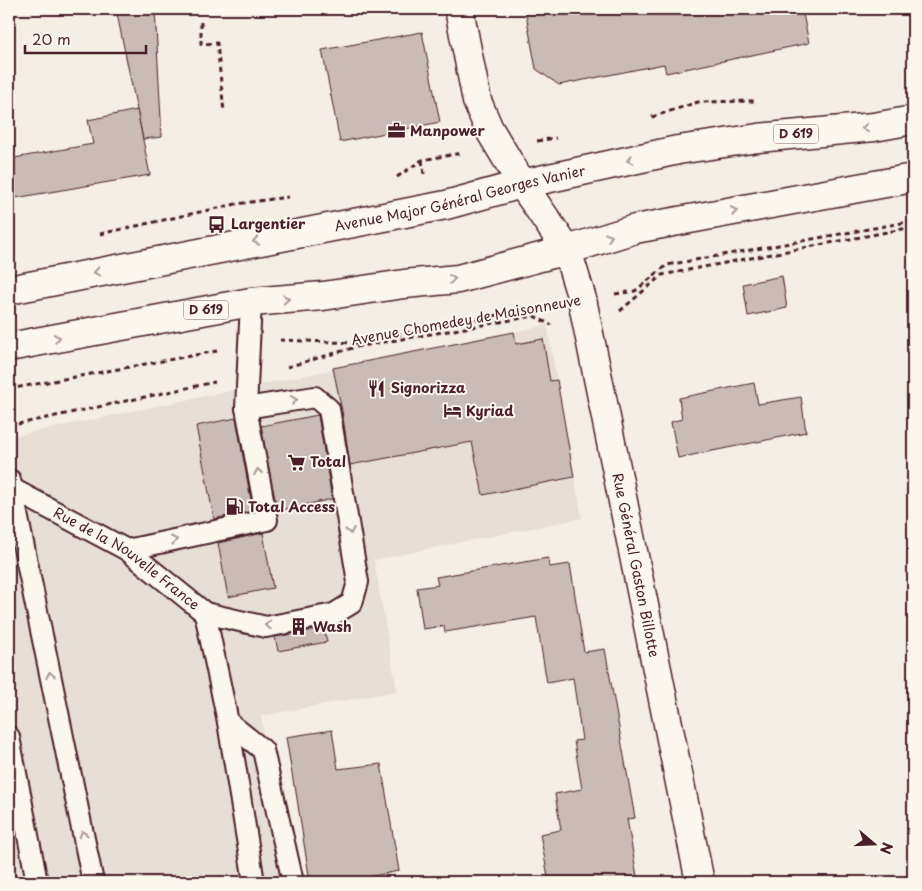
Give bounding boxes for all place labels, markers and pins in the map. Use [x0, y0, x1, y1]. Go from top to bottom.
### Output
place label: Manpower [410, 120, 485, 141]
office icon: Manpower [386, 121, 406, 141]
place label: Largentier [231, 213, 306, 234]
bus stop icon: Largentier [207, 214, 227, 234]
place label: Signorizza [391, 377, 466, 398]
restaurant icon: Signorizza [367, 378, 387, 398]
place label: Kyriad [466, 400, 514, 421]
hotel icon: Kyriad [442, 401, 462, 421]
place label: Total [310, 451, 346, 472]
supermarket icon: Total [286, 452, 306, 472]
place label: Total Access [248, 496, 335, 517]
fuel station icon: Total Access [224, 497, 244, 517]
place label: Wash [313, 616, 352, 637]
building icon: Wash [289, 617, 309, 637]

